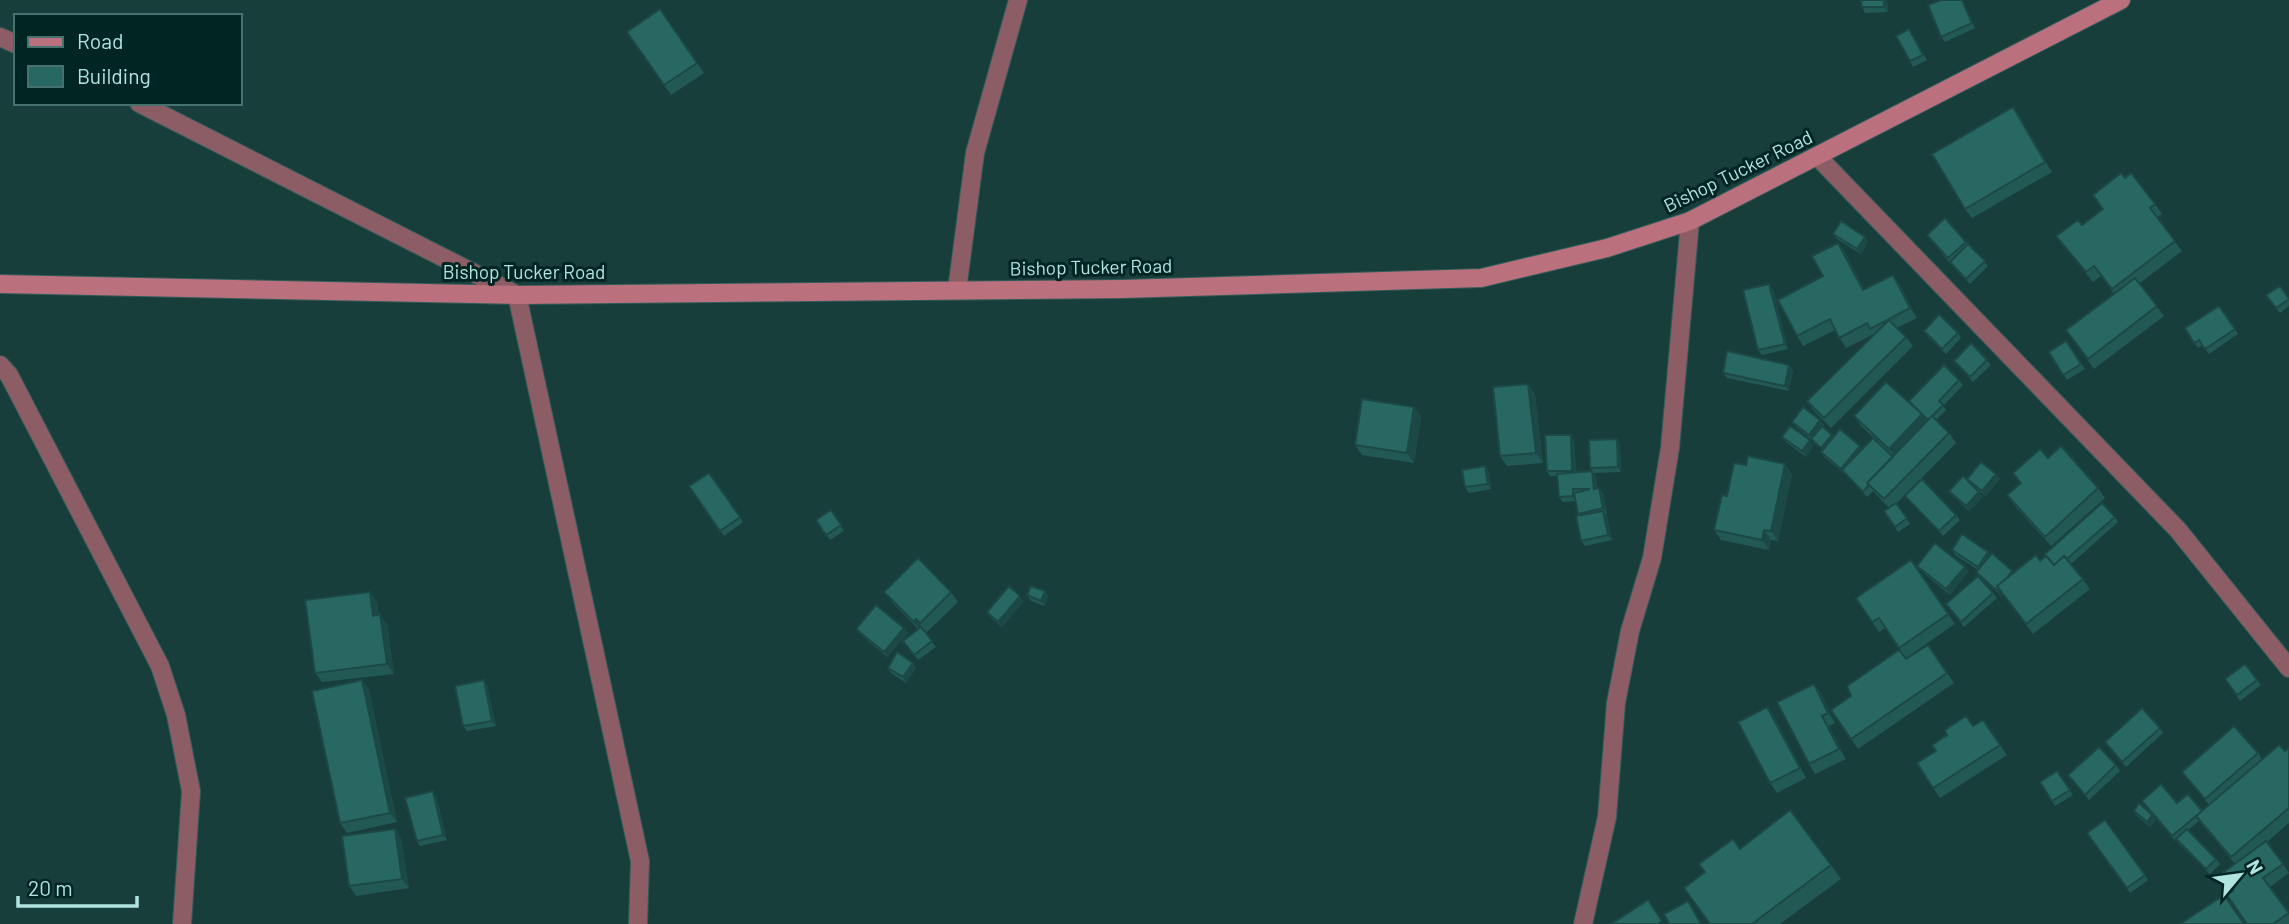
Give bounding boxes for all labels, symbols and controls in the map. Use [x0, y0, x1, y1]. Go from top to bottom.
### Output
legend [14, 14, 242, 105]
text: Road [77, 28, 123, 53]
text: Building [77, 63, 151, 88]
street label: Bishop Tucker Road [1660, 125, 1816, 217]
street label: Bishop Tucker Road [1009, 254, 1173, 279]
street label: Bishop Tucker Road [443, 260, 605, 283]
north arrow [2205, 840, 2275, 910]
text: N [2242, 855, 2268, 878]
scale bar [18, 864, 136, 908]
text: 20 m [28, 875, 73, 900]

